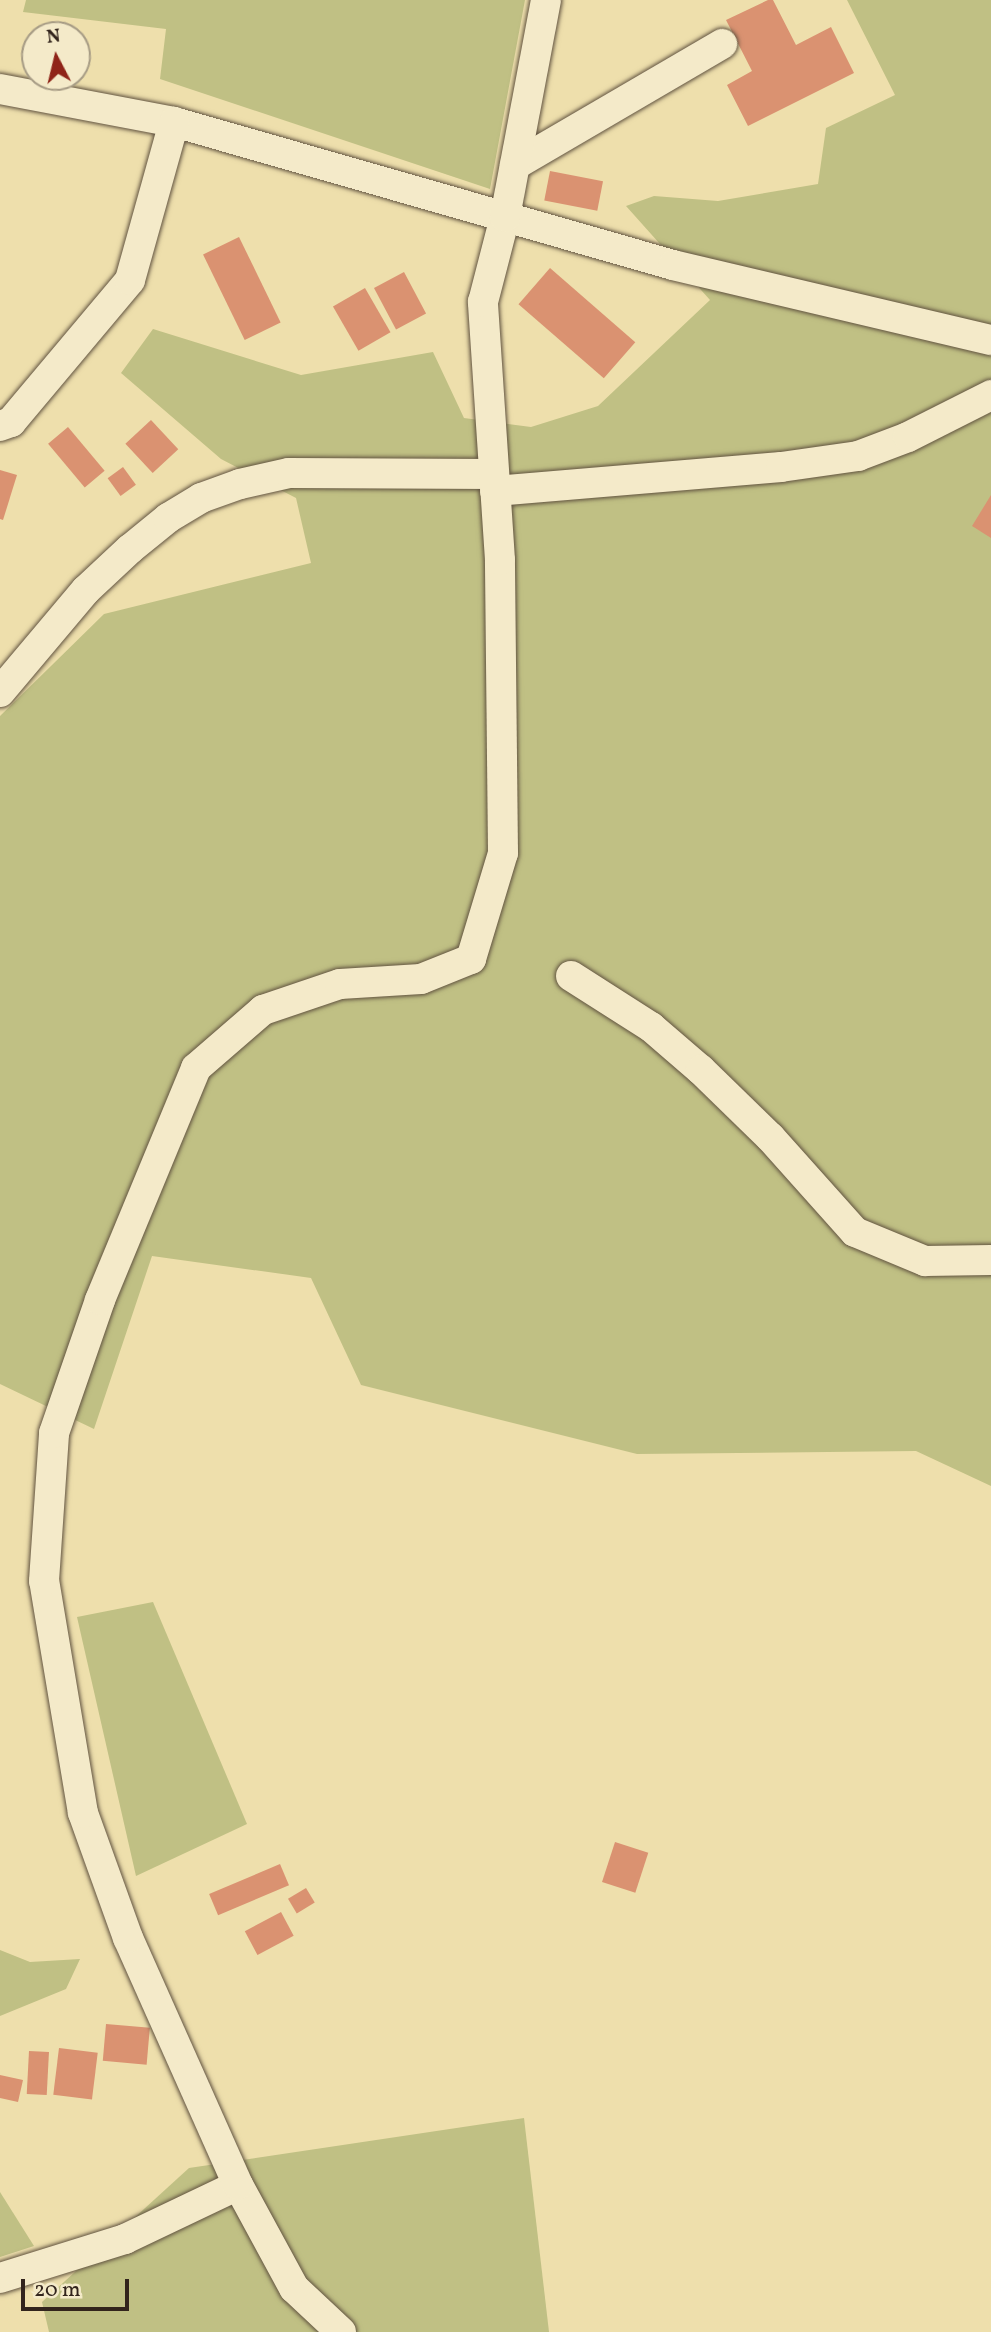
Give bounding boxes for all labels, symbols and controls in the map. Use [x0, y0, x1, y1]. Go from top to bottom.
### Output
north arrow [21, 21, 91, 91]
text: N [45, 23, 62, 51]
scale bar [24, 2266, 133, 2310]
text: 20 m [34, 2276, 80, 2305]

